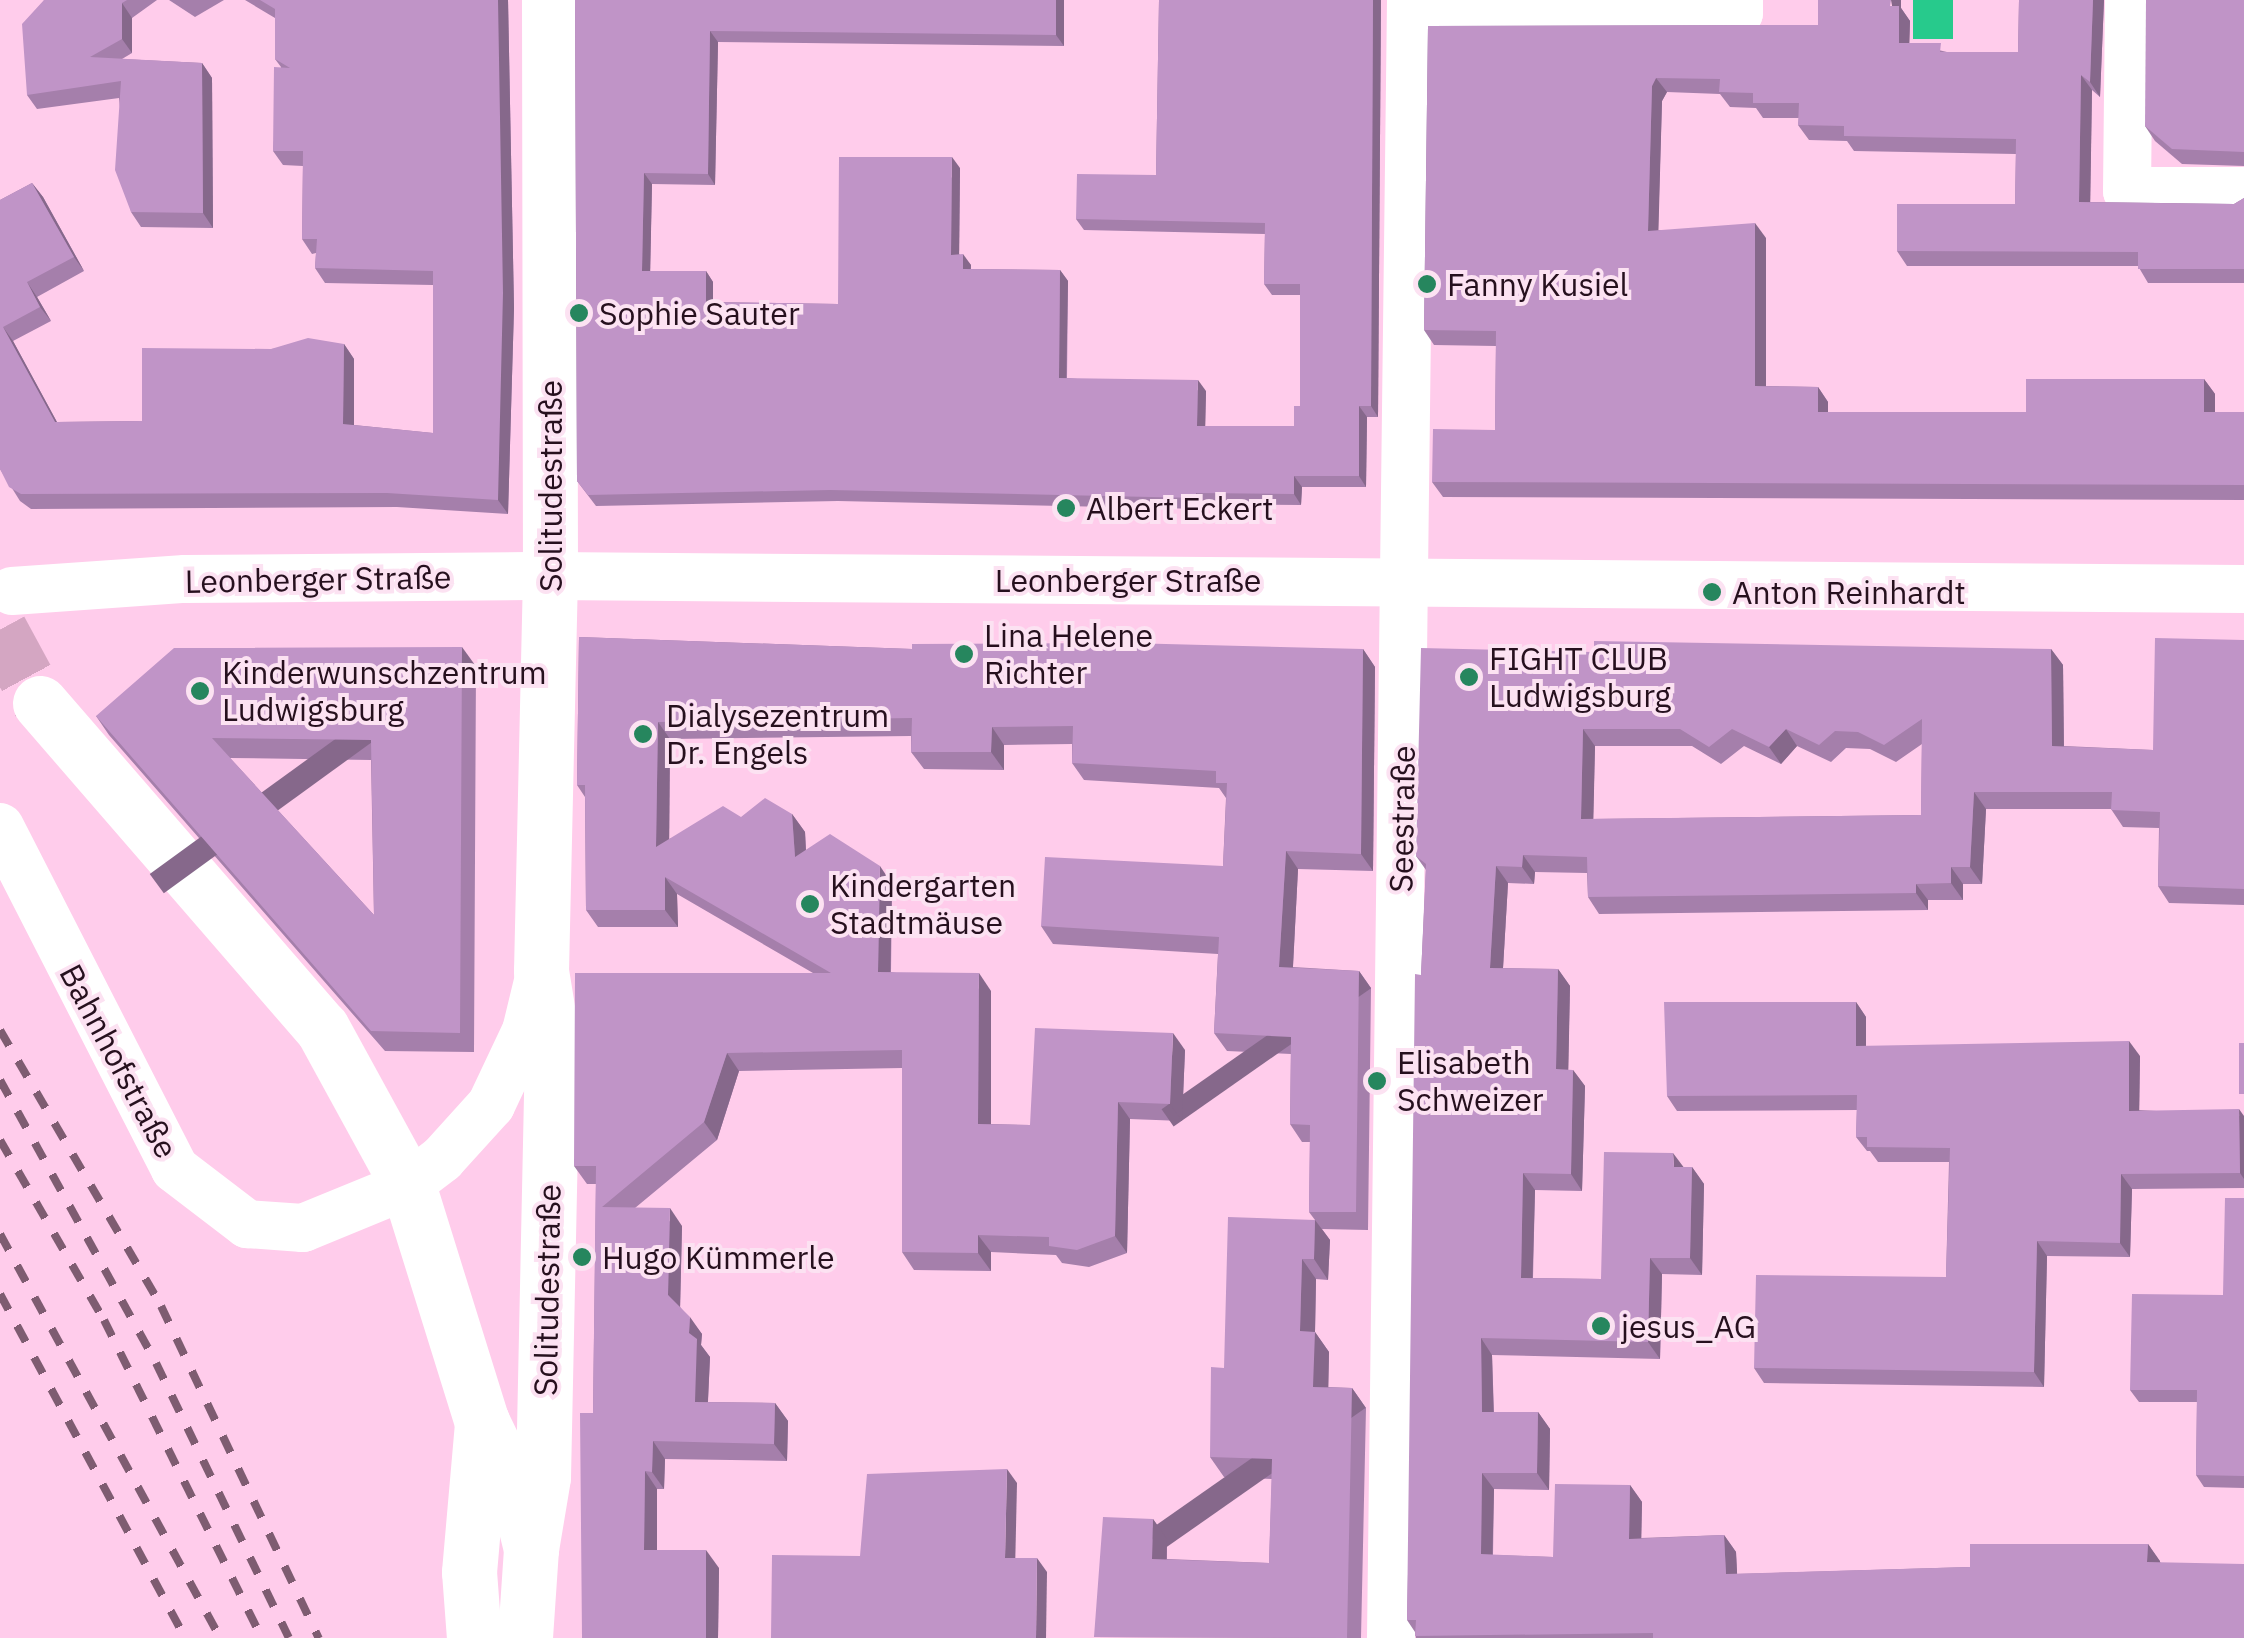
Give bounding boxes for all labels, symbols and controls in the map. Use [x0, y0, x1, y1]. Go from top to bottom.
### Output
place label: Fanny Kusiel [1447, 265, 1628, 303]
marker: Fanny Kusiel [1416, 273, 1438, 295]
place label: Sophie Sauter [599, 294, 800, 332]
marker: Sophie Sauter [568, 302, 590, 324]
street label: Solitudestraße [531, 380, 569, 592]
place label: Albert Eckert [1086, 489, 1273, 527]
marker: Albert Eckert [1055, 497, 1077, 519]
street label: Leonberger Straße [184, 557, 452, 601]
street label: Leonberger Straße [995, 561, 1261, 599]
place label: Anton Reinhardt [1732, 573, 1966, 611]
marker: Anton Reinhardt [1701, 581, 1723, 603]
place label: Lina Helene Richter [984, 617, 1153, 692]
place label: FIGHT CLUB Ludwigsburg [1489, 640, 1671, 715]
marker: Lina Helene Richter [953, 643, 975, 665]
place label: Kinderwunschzentrum Ludwigsburg [222, 654, 547, 729]
marker: FIGHT CLUB Ludwigsburg [1458, 666, 1480, 688]
marker: Kinderwunschzentrum Ludwigsburg [187, 678, 213, 704]
place label: Dialysezentrum Dr. Engels [666, 697, 889, 772]
marker: Dialysezentrum Dr. Engels [630, 721, 656, 747]
street label: Seestraße [1382, 745, 1422, 893]
place label: Kindergarten Stadtmäuse [830, 867, 1016, 942]
marker: Kindergarten Stadtmäuse [799, 893, 821, 915]
street label: Bahnhofstraße [52, 958, 186, 1164]
place label: Elisabeth Schweizer [1397, 1044, 1544, 1119]
marker: Elisabeth Schweizer [1366, 1070, 1388, 1092]
street label: Solitudestraße [526, 1184, 568, 1396]
place label: Hugo Kümmerle [602, 1238, 835, 1276]
marker: Hugo Kümmerle [571, 1246, 593, 1268]
place label: jesus_AG [1621, 1307, 1756, 1345]
marker: jesus_AG [1590, 1315, 1612, 1337]

